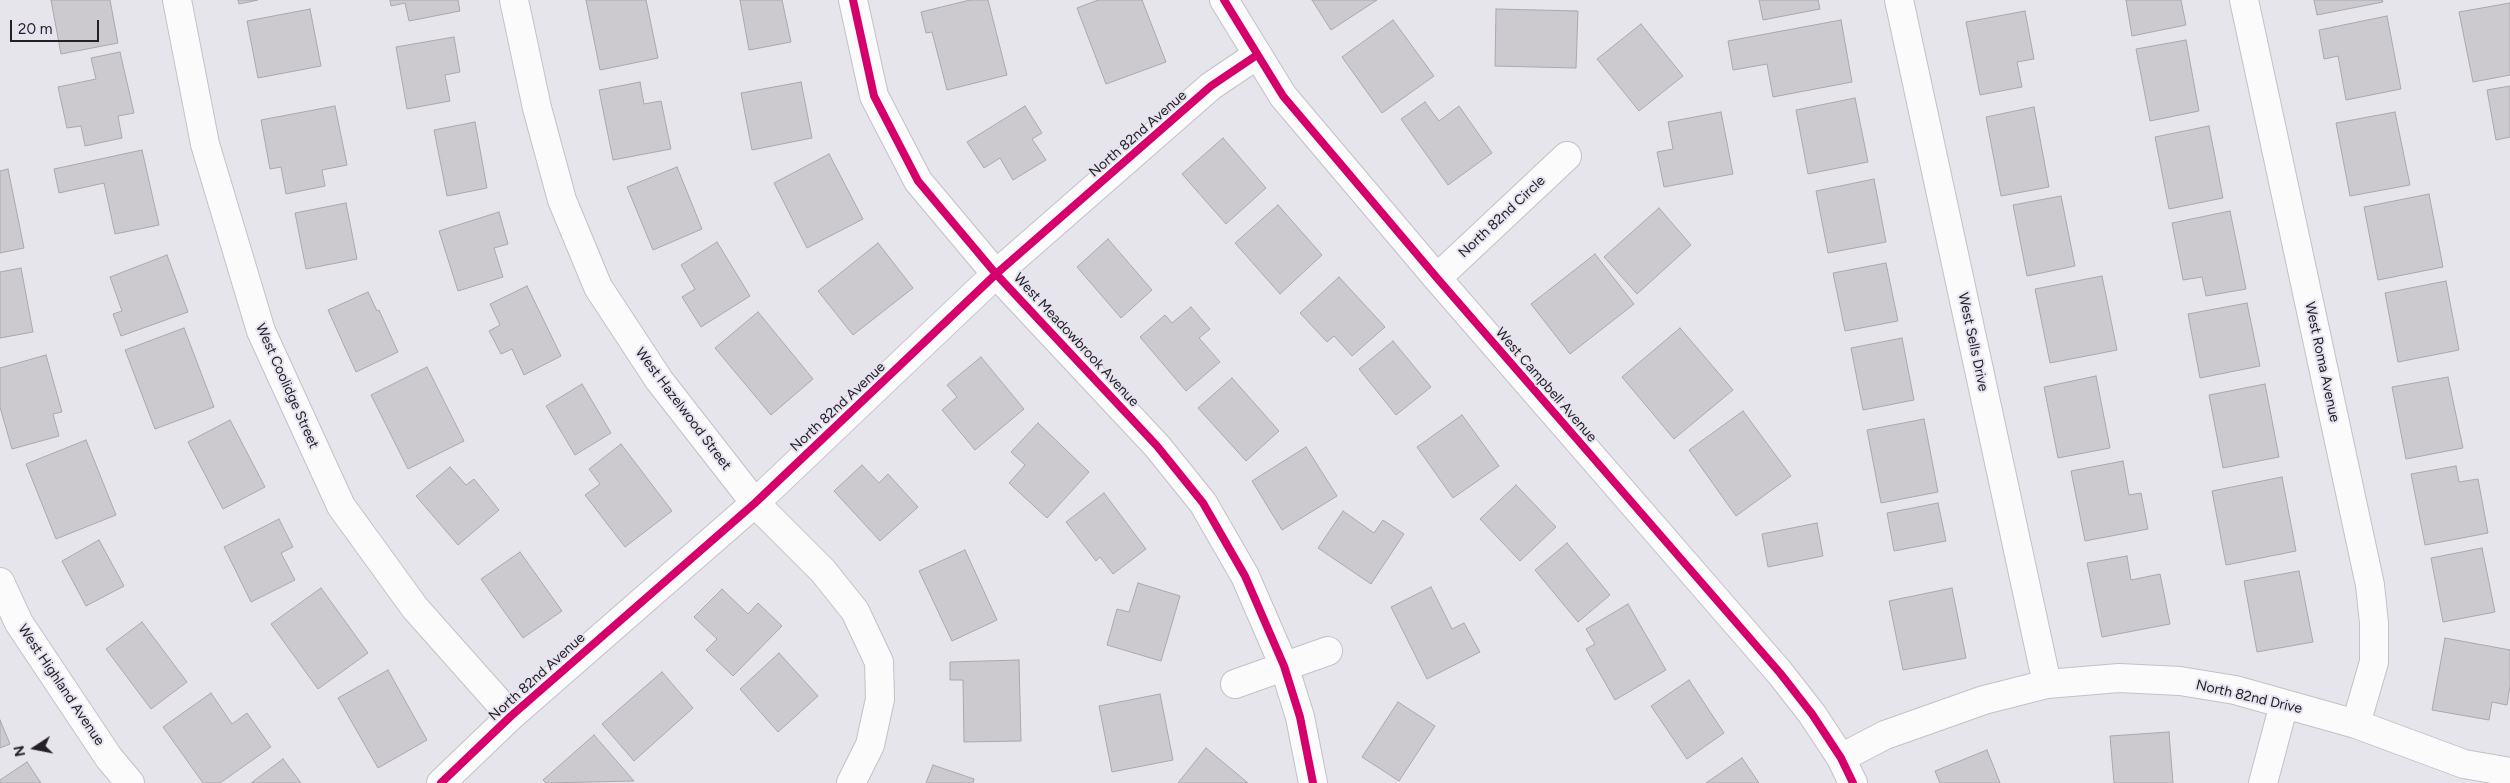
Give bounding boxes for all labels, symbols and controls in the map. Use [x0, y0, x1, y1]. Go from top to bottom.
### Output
scale bar [12, 10, 101, 42]
text: 20 m [18, 20, 52, 38]
street label: North 82nd Avenue [1086, 87, 1190, 181]
street label: North 82nd Circle [1455, 172, 1549, 262]
street label: West Meadowbrook Avenue [1010, 270, 1142, 410]
street label: West Sells Drive [1954, 291, 1992, 393]
street label: West Roma Avenue [2301, 300, 2343, 424]
street label: West Coolidge Street [252, 321, 322, 451]
street label: West Campbell Avenue [1492, 324, 1600, 446]
street label: West Hazelwood Street [631, 344, 735, 474]
street label: North 82nd Avenue [787, 359, 889, 455]
street label: West Highland Avenue [14, 621, 108, 749]
street label: North 82nd Avenue [485, 629, 589, 725]
street label: North 82nd Drive [2194, 677, 2304, 717]
north arrow [10, 723, 60, 773]
text: N [10, 744, 29, 758]

